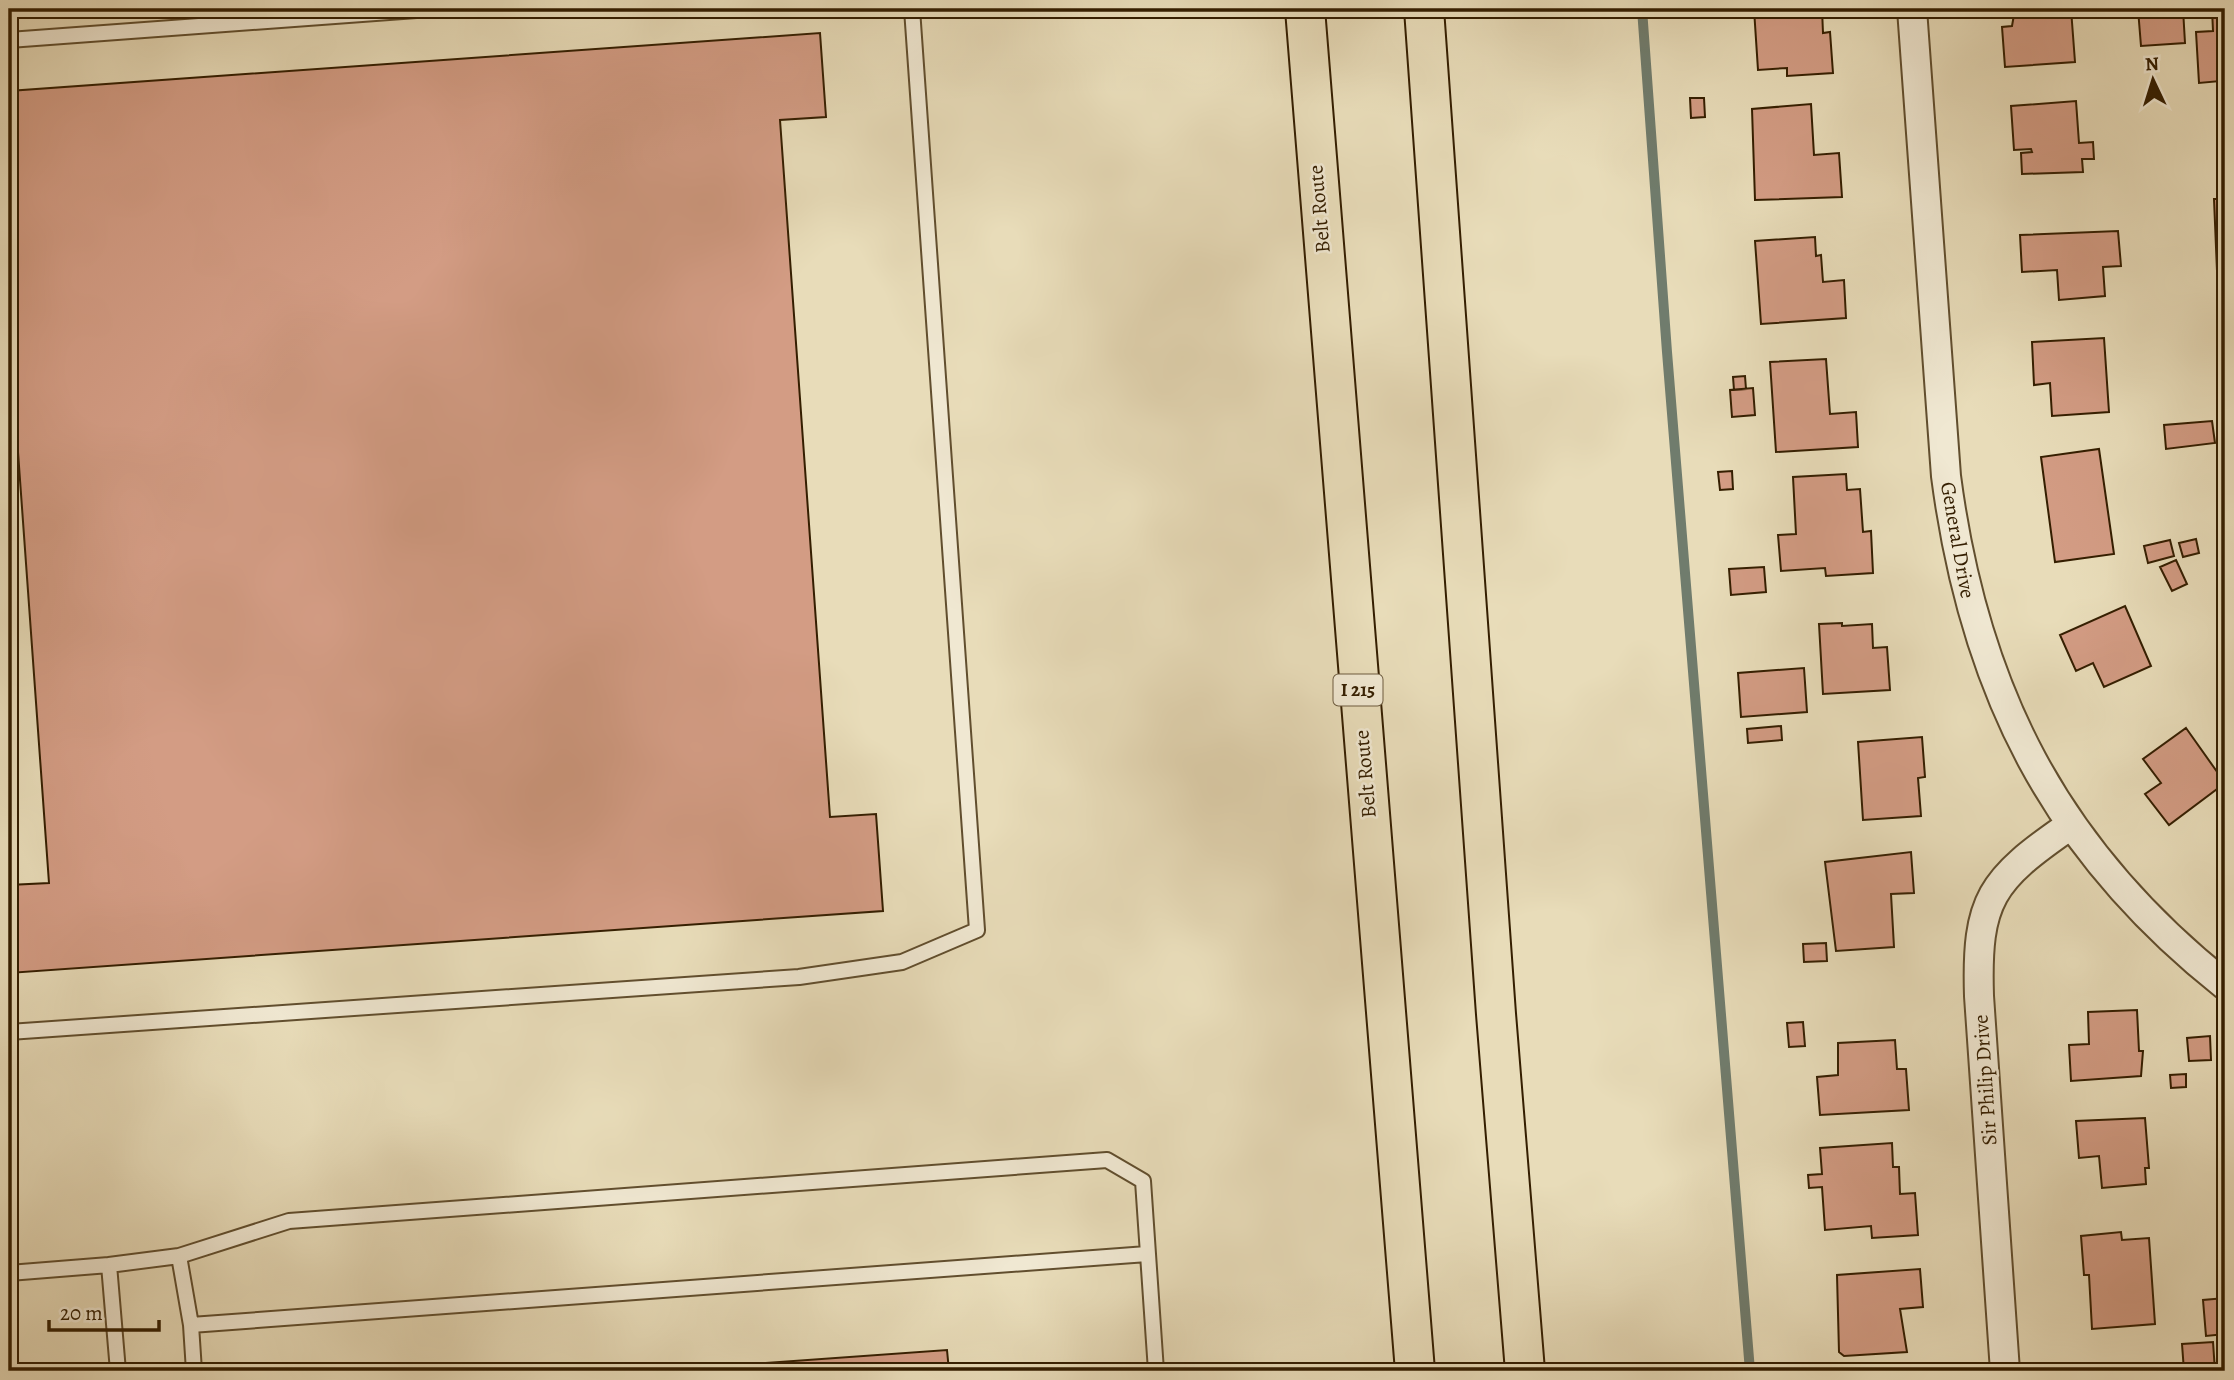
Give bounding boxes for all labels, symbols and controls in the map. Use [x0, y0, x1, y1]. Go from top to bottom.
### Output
north arrow [2118, 46, 2188, 116]
text: N [2144, 51, 2160, 77]
street label: Belt Route [1301, 164, 1337, 254]
street label: General Drive [1934, 479, 1982, 601]
road number: I 215 [1334, 674, 1382, 706]
street label: Belt Route [1347, 729, 1383, 819]
street label: Sir Philip Drive [1966, 1014, 2004, 1146]
scale bar [49, 1289, 159, 1333]
text: 20 m [60, 1299, 103, 1327]

